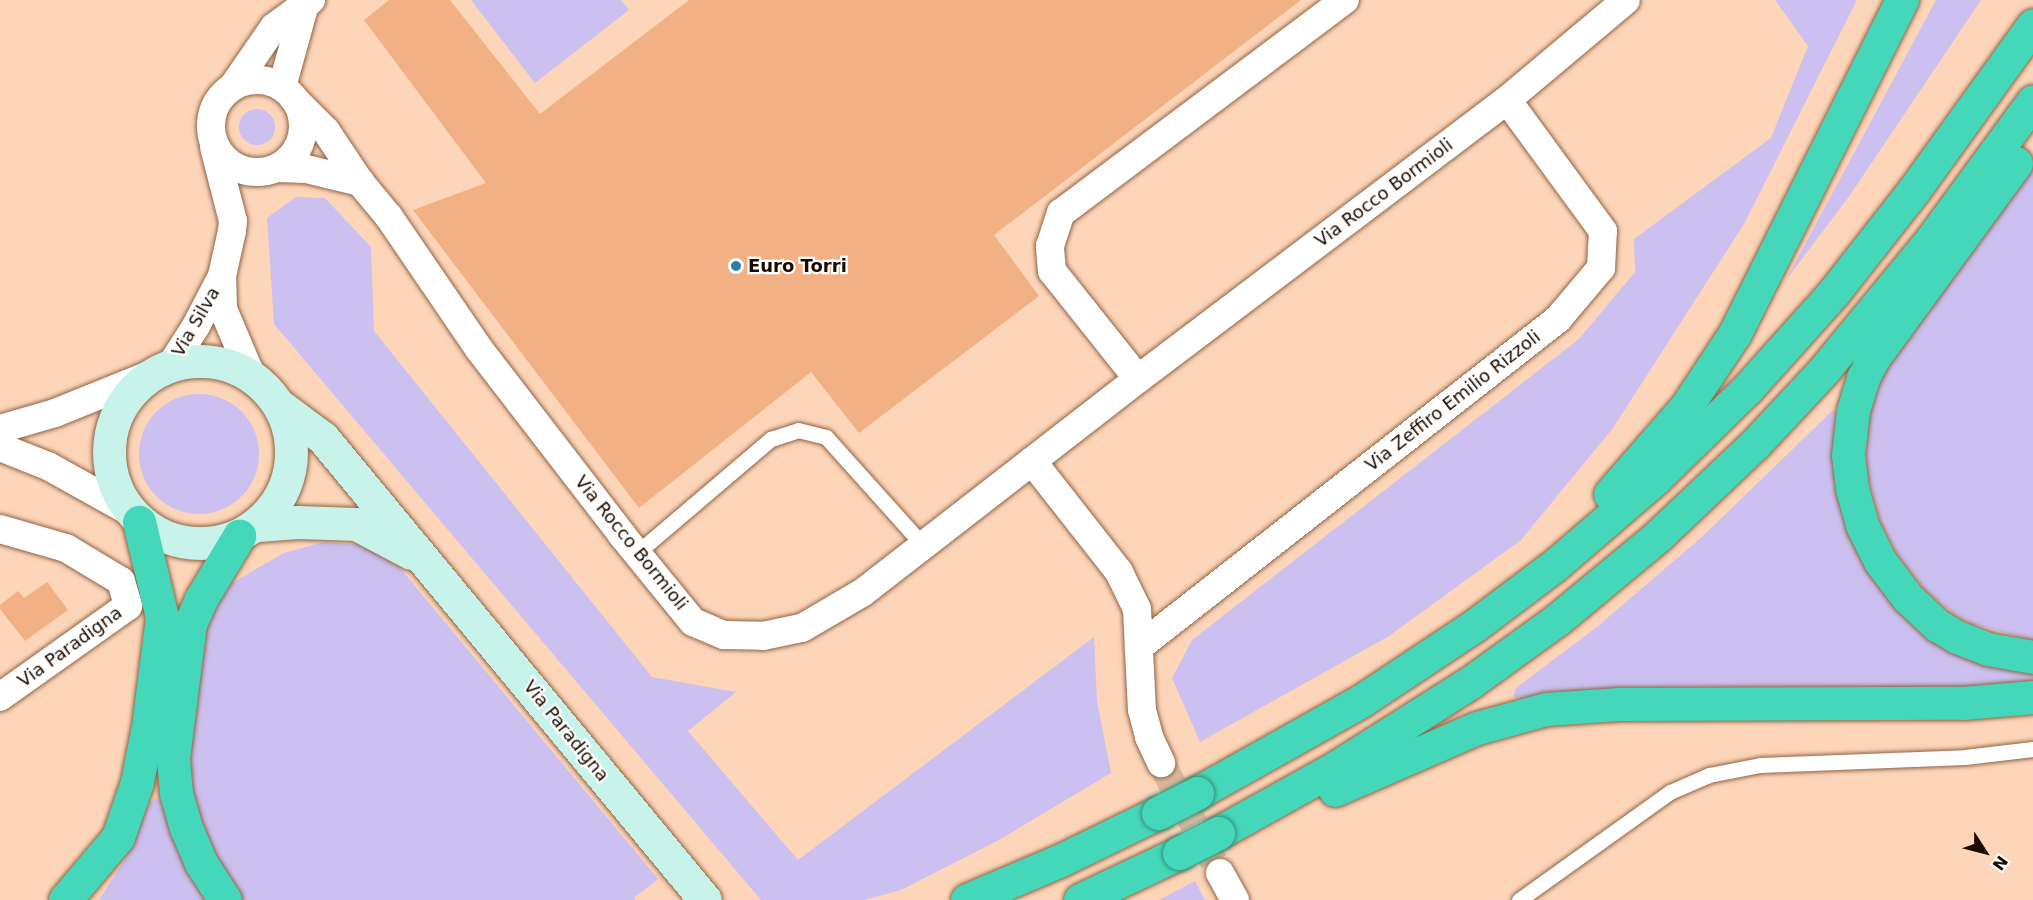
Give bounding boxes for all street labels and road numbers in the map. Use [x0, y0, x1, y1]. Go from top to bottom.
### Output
street label: Via Rocco Bormioli [1311, 134, 1457, 252]
street label: Via Silva [167, 283, 225, 361]
street label: Via Zeffiro Emilio Rizzoli [1361, 326, 1545, 476]
street label: Via Rocco Bormioli [570, 471, 692, 615]
street label: Via Paradigna [14, 602, 126, 692]
street label: Via Paradigna [519, 676, 613, 786]

